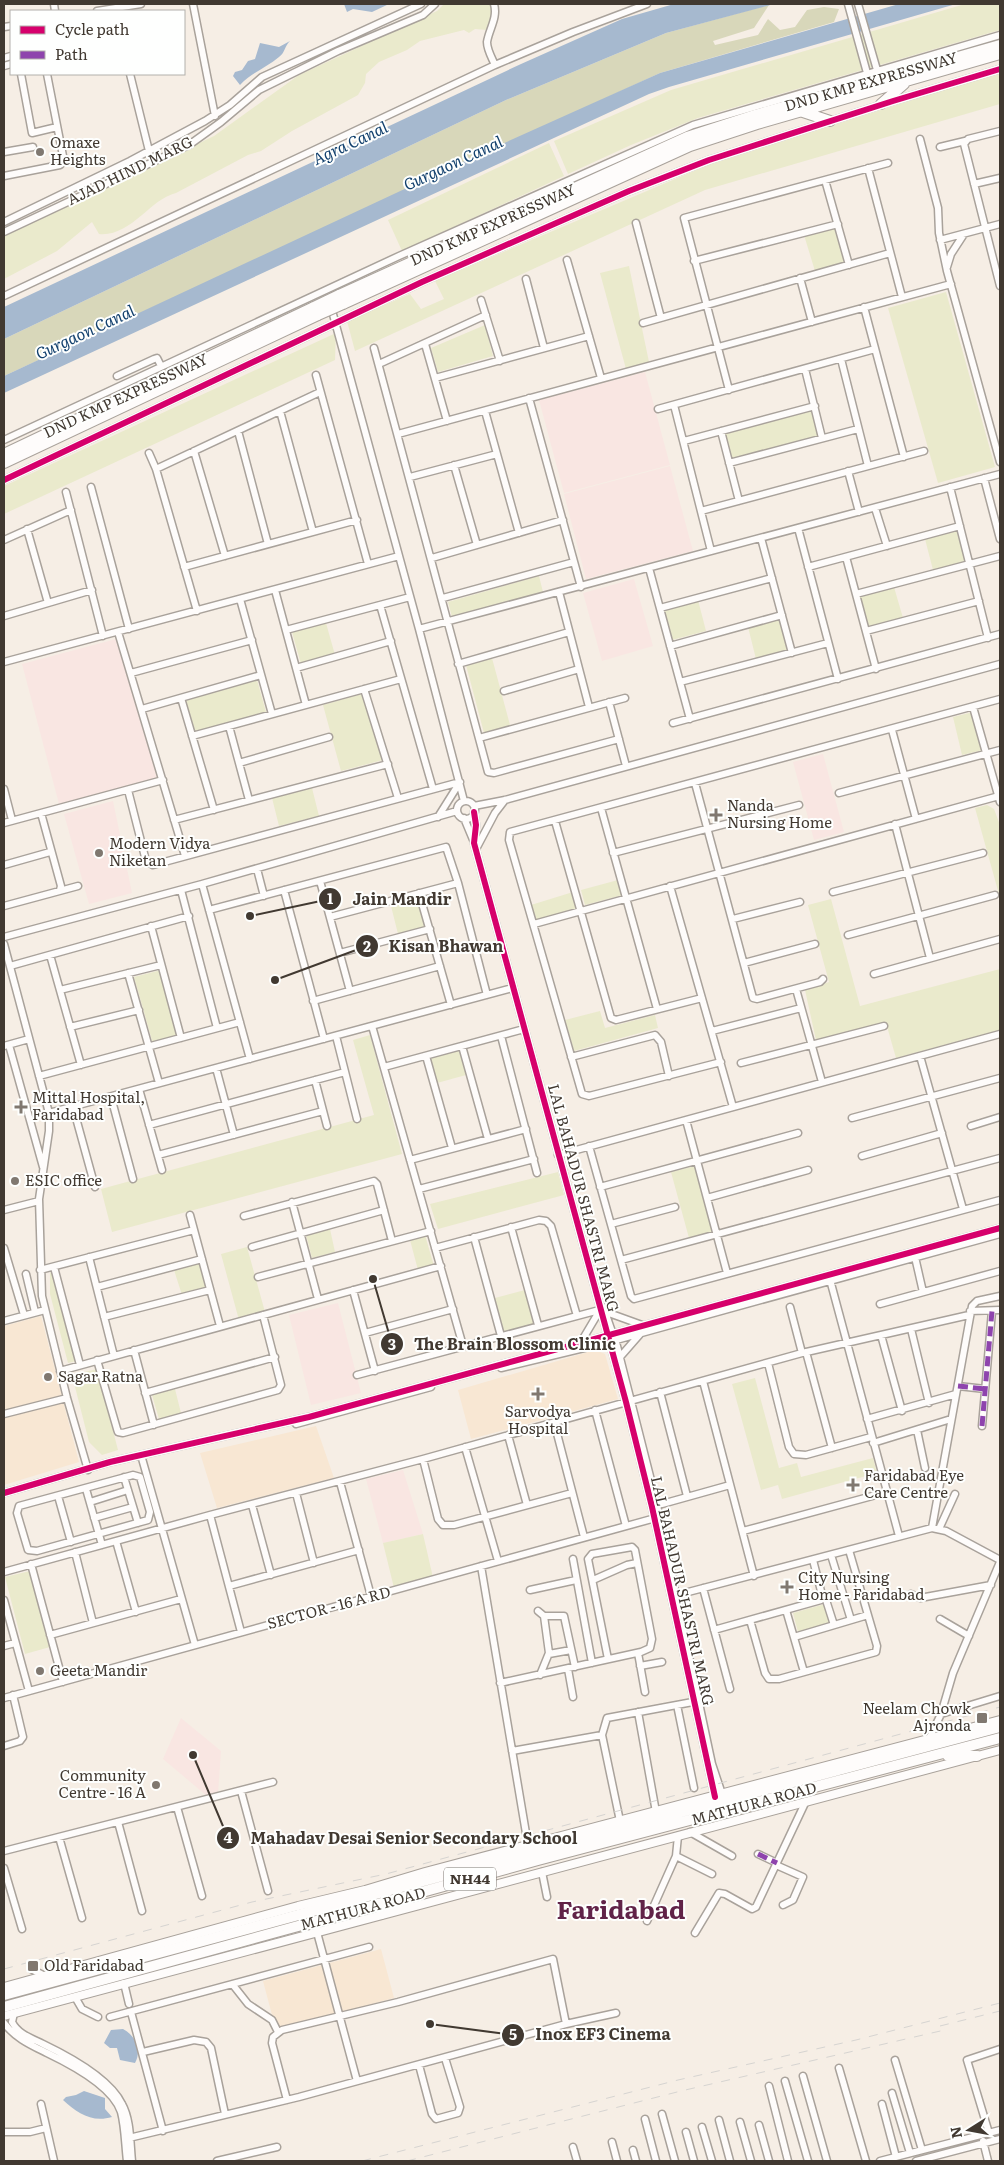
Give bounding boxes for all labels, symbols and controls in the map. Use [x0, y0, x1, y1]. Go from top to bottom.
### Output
legend [10, 10, 185, 75]
text: Cycle path [55, 17, 130, 40]
text: Path [55, 42, 88, 65]
street label: DND KMP EXPRESSWAY [781, 45, 960, 116]
water label: Agra Canal [308, 114, 392, 170]
water label: Gurgaon Canal [399, 128, 507, 196]
street label: AJAD HIND MARG [63, 129, 196, 210]
place label: Omaxe Heights [50, 130, 106, 170]
marker: Omaxe Heights [34, 146, 46, 158]
street label: DND KMP EXPRESSWAY [406, 177, 579, 271]
water label: Gurgaon Canal [31, 297, 139, 365]
street label: DND KMP EXPRESSWAY [39, 346, 212, 443]
place label: Nanda Nursing Home [727, 793, 832, 833]
marker: Nanda Nursing Home [709, 808, 723, 822]
place label: Modern Vidya Niketan [109, 831, 211, 871]
marker: Modern Vidya Niketan [93, 847, 105, 859]
callout: Jain Mandir [317, 884, 461, 915]
text: 1 [327, 886, 333, 909]
text: Jain Mandir [353, 886, 452, 910]
callout: Kisan Bhawan [354, 931, 514, 962]
text: Kisan Bhawan [389, 933, 503, 957]
text: 2 [363, 934, 371, 957]
street label: LAL BAHADUR SHASTRI MARG [543, 1081, 626, 1314]
place label: Mittal Hospital, Faridabad [32, 1085, 145, 1125]
marker: Mittal Hospital, Faridabad [14, 1100, 28, 1114]
place label: ESIC office [25, 1168, 102, 1191]
marker: ESIC office [9, 1175, 21, 1187]
callout: The Brain Blossom Clinic [380, 1329, 626, 1360]
text: The Brain Blossom Clinic [414, 1331, 616, 1355]
text: 3 [388, 1332, 396, 1355]
place label: Sagar Ratna [58, 1364, 144, 1387]
marker: Sagar Ratna [42, 1371, 54, 1383]
marker: Sarvodya Hospital [531, 1387, 545, 1401]
place label: Sarvodya Hospital [505, 1399, 572, 1439]
place label: Faridabad Eye Care Centre [864, 1463, 964, 1503]
street label: LAL BAHADUR SHASTRI MARG [646, 1474, 721, 1708]
marker: Faridabad Eye Care Centre [846, 1478, 860, 1492]
place label: City Nursing Home - Faridabad [798, 1565, 924, 1605]
street label: SECTOR - 16 A RD [264, 1579, 393, 1634]
marker: City Nursing Home - Faridabad [780, 1580, 794, 1594]
place label: Geeta Mandir [50, 1658, 147, 1681]
marker: Geeta Mandir [34, 1665, 46, 1677]
place label: Neelam Chowk Ajronda [863, 1696, 972, 1736]
marker: Neelam Chowk Ajronda [975, 1711, 989, 1725]
place label: Community Centre - 16 A [58, 1763, 146, 1803]
street label: MATHURA ROAD [688, 1775, 819, 1830]
marker: Community Centre - 16 A [150, 1779, 162, 1791]
callout: Mahadav Desai Senior Secondary School [215, 1822, 587, 1853]
text: 4 [223, 1825, 233, 1848]
text: Mahadav Desai Senior Secondary School [251, 1825, 578, 1849]
road number: NH44 [444, 1868, 496, 1890]
street label: MATHURA ROAD [297, 1880, 428, 1935]
district label: Faridabad [557, 1890, 685, 1927]
place label: Old Faridabad [44, 1953, 144, 1976]
marker: Old Faridabad [26, 1959, 40, 1973]
callout: Inox EF3 Cinema [500, 2019, 681, 2050]
text: Inox EF3 Cinema [535, 2021, 672, 2045]
text: 5 [509, 2022, 517, 2045]
north arrow [944, 2105, 994, 2155]
text: N [944, 2125, 966, 2140]

